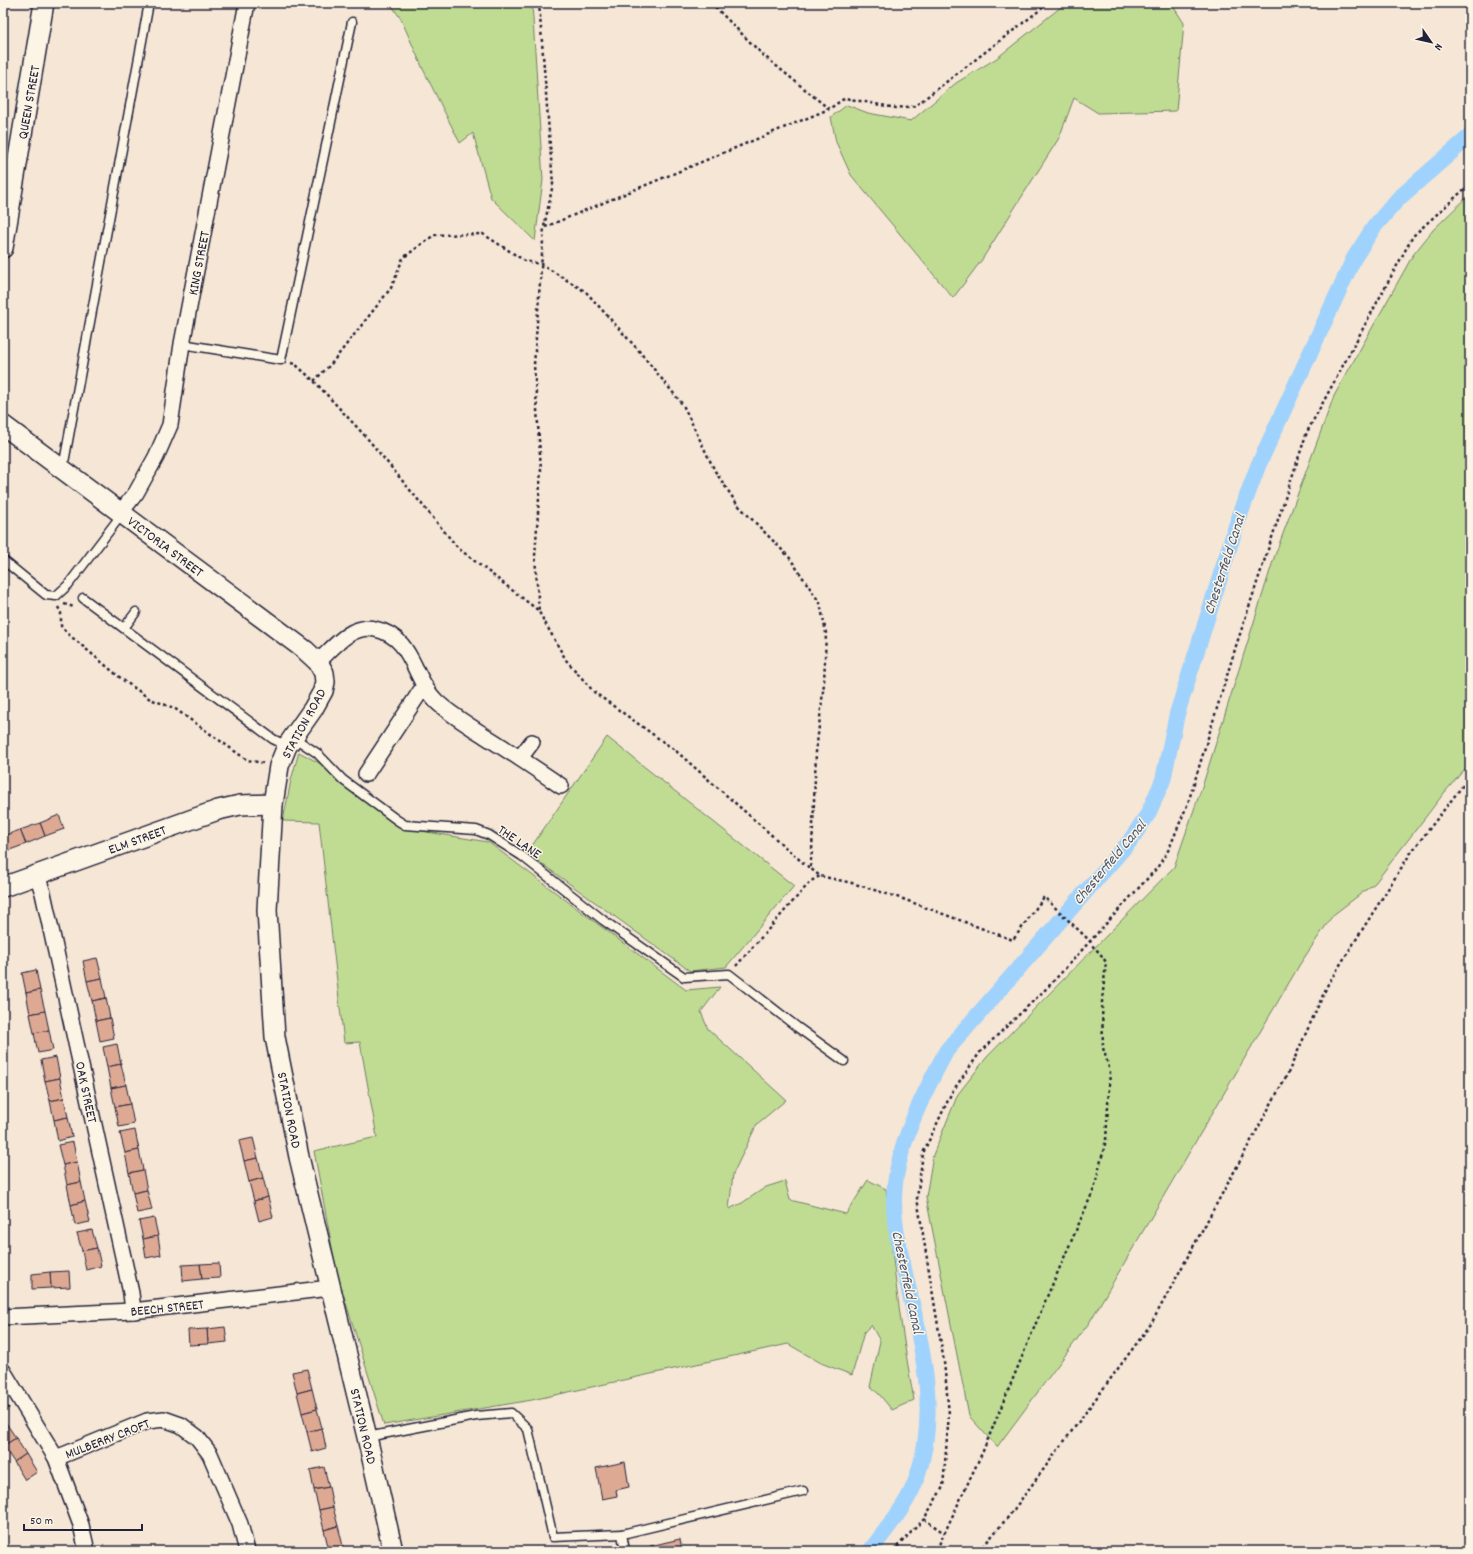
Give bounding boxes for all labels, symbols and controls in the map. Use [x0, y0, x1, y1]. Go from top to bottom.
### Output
north arrow [1411, 22, 1451, 62]
text: N [1429, 40, 1446, 54]
street label: QUEEN STREET [14, 63, 46, 141]
street label: KING STREET [184, 229, 216, 297]
water label: Chesterfield Canal [1199, 510, 1253, 618]
street label: VICTORIA STREET [123, 512, 207, 583]
street label: STATION ROAD [277, 685, 332, 763]
water label: Chesterfield Canal [1069, 815, 1153, 910]
street label: ELM STREET [106, 821, 170, 861]
street label: THE LANE [493, 821, 545, 865]
street label: OAK STREET [69, 1060, 101, 1125]
street label: STATION ROAD [271, 1071, 305, 1150]
water label: Chesterfield Canal [884, 1229, 928, 1337]
street label: BEECH STREET [130, 1295, 205, 1323]
street label: STATION ROAD [344, 1387, 380, 1466]
street label: MULBERRY CROFT [62, 1414, 153, 1465]
scale bar [24, 1506, 142, 1532]
text: 50 m [30, 1513, 53, 1530]

